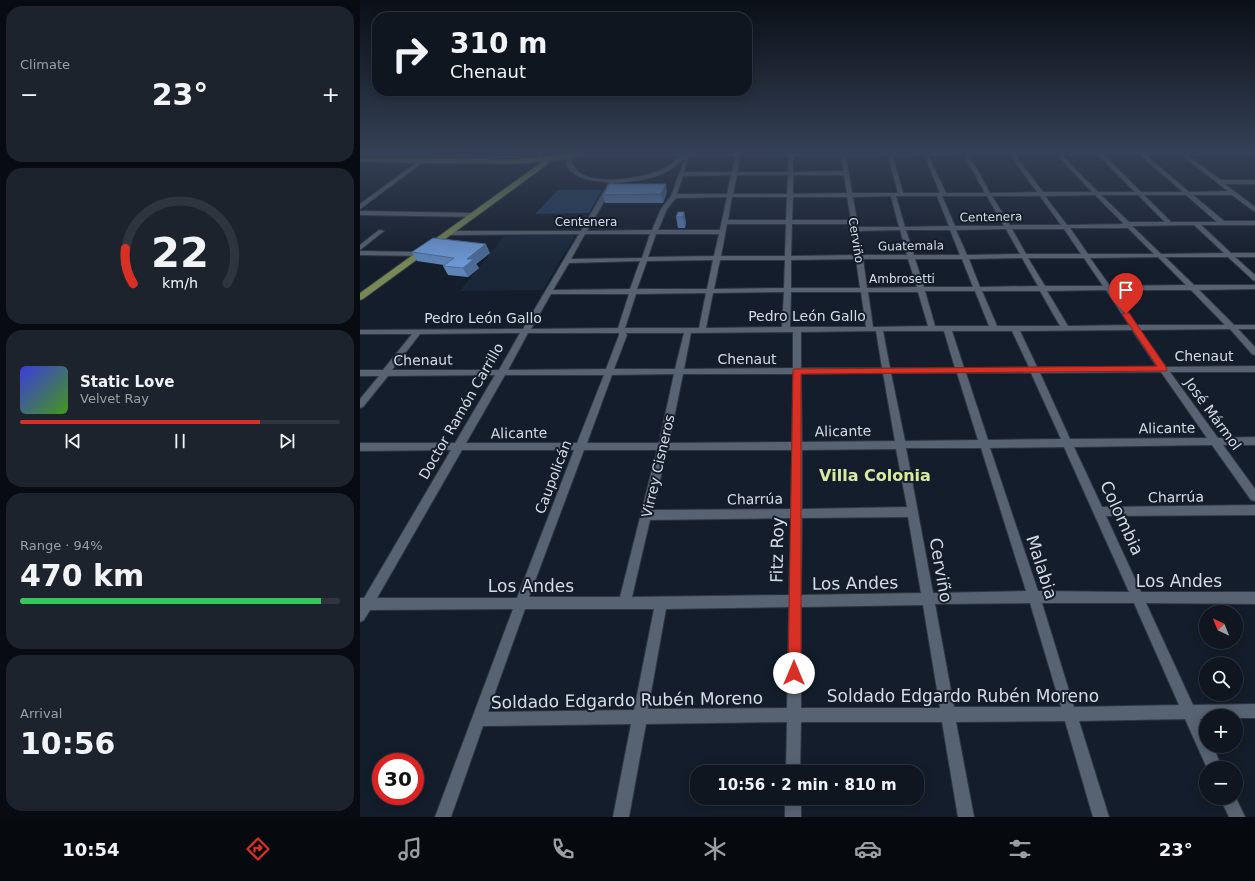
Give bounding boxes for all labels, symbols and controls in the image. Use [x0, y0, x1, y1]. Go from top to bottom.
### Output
text: 310 m [450, 27, 547, 60]
icon: right [384, 28, 436, 80]
text: Climate [20, 57, 70, 72]
text: Chenaut [450, 61, 526, 82]
text: 23° [152, 77, 208, 112]
text: − [20, 82, 38, 107]
text: + [322, 82, 340, 107]
street label: Centenera [960, 209, 1022, 225]
street label: Centenera [555, 215, 617, 229]
street label: Cerviño [845, 216, 867, 264]
text: 22 [151, 228, 209, 277]
street label: Guatemala [878, 238, 944, 254]
street label: Ambrosetti [869, 272, 935, 286]
pin [1109, 273, 1143, 314]
text: km/h [162, 275, 198, 291]
icon: arrive [1115, 279, 1137, 301]
street label: Pedro León Gallo [748, 308, 866, 324]
street label: Pedro León Gallo [424, 310, 542, 326]
street label: Doctor Ramón Carrillo [415, 340, 507, 482]
street label: Chenaut [1174, 348, 1234, 364]
street label: Chenaut [393, 351, 453, 369]
street label: Chenaut [717, 351, 777, 367]
text: Static Love [80, 373, 174, 391]
street label: José Mármol [1181, 374, 1245, 453]
text: Velvet Ray [80, 391, 149, 406]
street label: Virrey Cisneros [638, 413, 678, 519]
street label: Alicante [1139, 420, 1195, 436]
street label: Alicante [815, 423, 871, 439]
street label: Alicante [491, 425, 547, 441]
icon: previous [62, 430, 84, 452]
icon: pause [169, 430, 191, 452]
icon: next [276, 430, 298, 452]
street label: Caupolicán [532, 438, 574, 516]
district label: Villa Colonia [819, 466, 931, 485]
street label: Colombia [1096, 478, 1148, 558]
street label: Charrúa [1148, 489, 1204, 505]
street label: Charrúa [727, 491, 783, 507]
street label: Fitz Roy [766, 517, 788, 583]
street label: Malabia [1022, 532, 1062, 602]
street label: Cerviño [925, 536, 957, 604]
text: Range · 94% [20, 538, 103, 553]
text: 470 km [20, 558, 144, 593]
street label: Los Andes [1136, 571, 1222, 591]
street label: Los Andes [812, 572, 898, 594]
street label: Los Andes [488, 576, 574, 596]
north arrow [1199, 605, 1243, 649]
map controls [1199, 605, 1243, 805]
position arrow [773, 652, 815, 694]
button: search [1199, 657, 1243, 701]
street label: Soldado Edgardo Rubén Moreno [827, 686, 1099, 706]
street label: Soldado Edgardo Rubén Moreno [491, 688, 763, 712]
text: Arrival [20, 706, 62, 721]
button: + [1199, 709, 1243, 753]
text: 10:56 [20, 726, 116, 761]
speed limit sign: 30 [372, 753, 424, 805]
button: − [1199, 761, 1243, 805]
text: 10:56 · 2 min · 810 m [717, 776, 897, 794]
icon: directions [244, 835, 272, 863]
icon: music [396, 835, 424, 863]
icon: phone [549, 835, 577, 863]
icon: climate [701, 835, 729, 863]
icon: car [854, 835, 882, 863]
icon: filters [1006, 835, 1034, 863]
text: 10:54 [62, 839, 120, 860]
text: 23° [1159, 839, 1193, 860]

